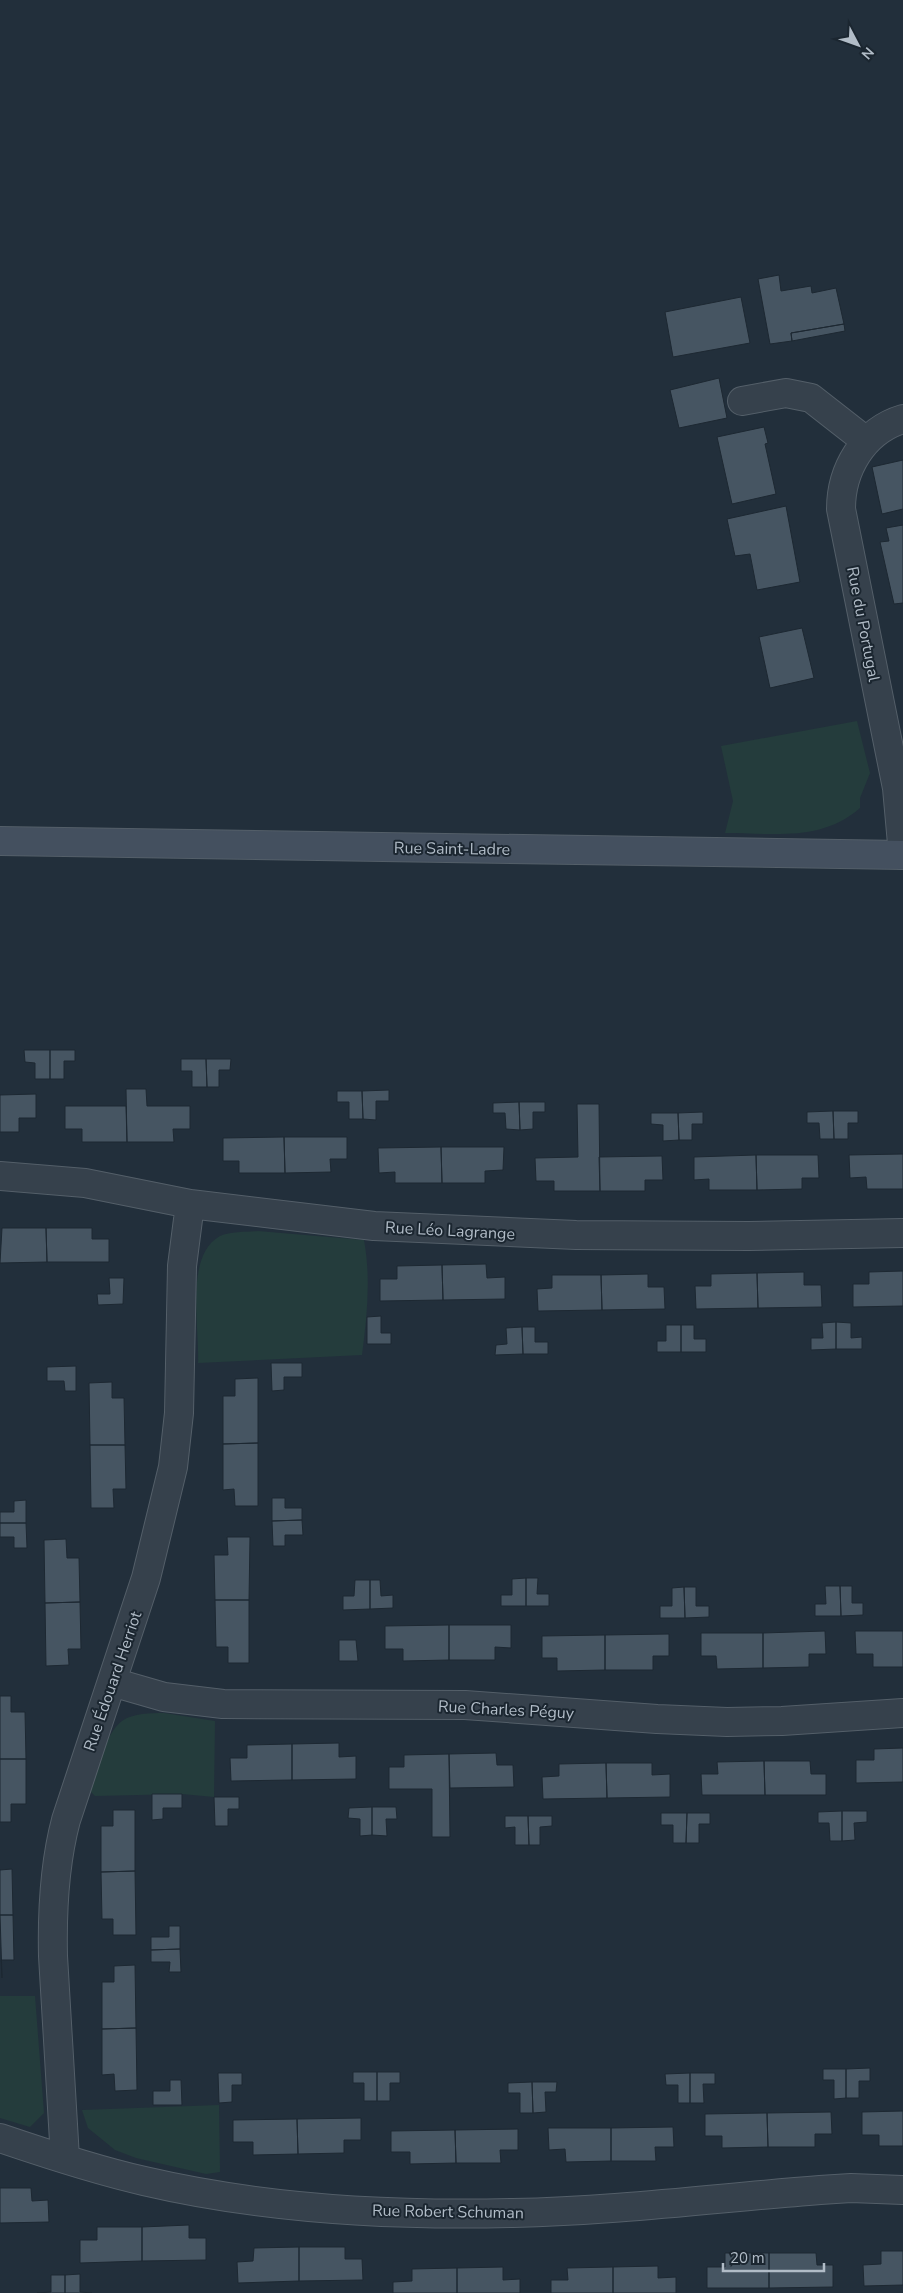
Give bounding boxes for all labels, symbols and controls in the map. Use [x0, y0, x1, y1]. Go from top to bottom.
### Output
north arrow [833, 20, 883, 70]
text: N [857, 43, 878, 63]
street label: Rue du Portugal [841, 565, 885, 684]
street label: Rue Saint-Ladre [394, 837, 510, 861]
street label: Rue Léo Lagrange [384, 1217, 515, 1245]
street label: Rue Édouard Herriot [79, 1608, 147, 1754]
street label: Rue Charles Péguy [437, 1695, 575, 1725]
street label: Rue Robert Schuman [372, 2200, 524, 2224]
scale bar [723, 2240, 824, 2272]
text: 20 m [730, 2248, 765, 2268]

